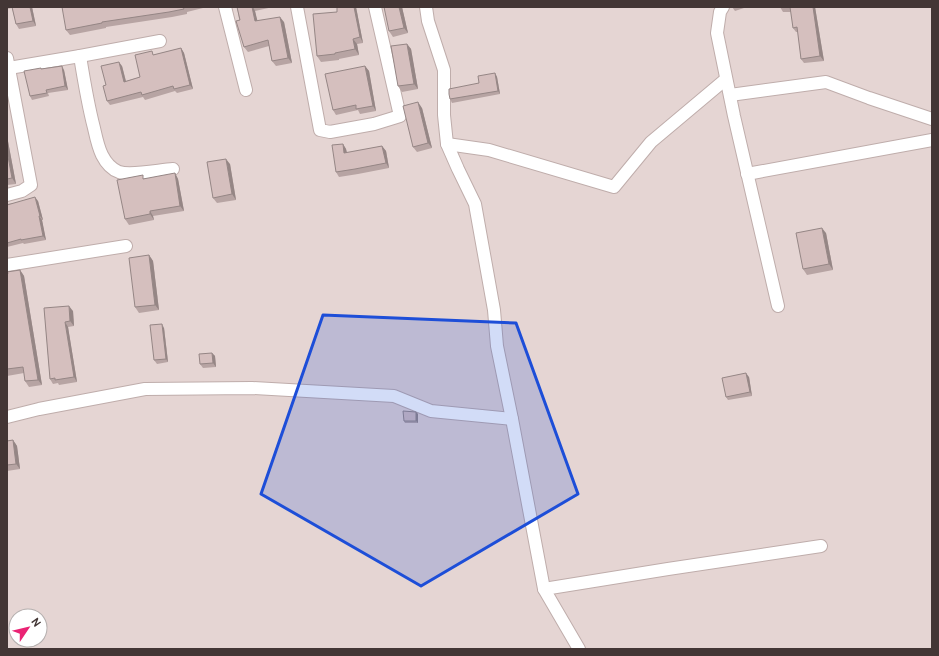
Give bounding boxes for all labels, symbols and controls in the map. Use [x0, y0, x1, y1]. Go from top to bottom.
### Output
north arrow [8, 608, 48, 648]
text: N [27, 616, 43, 630]

